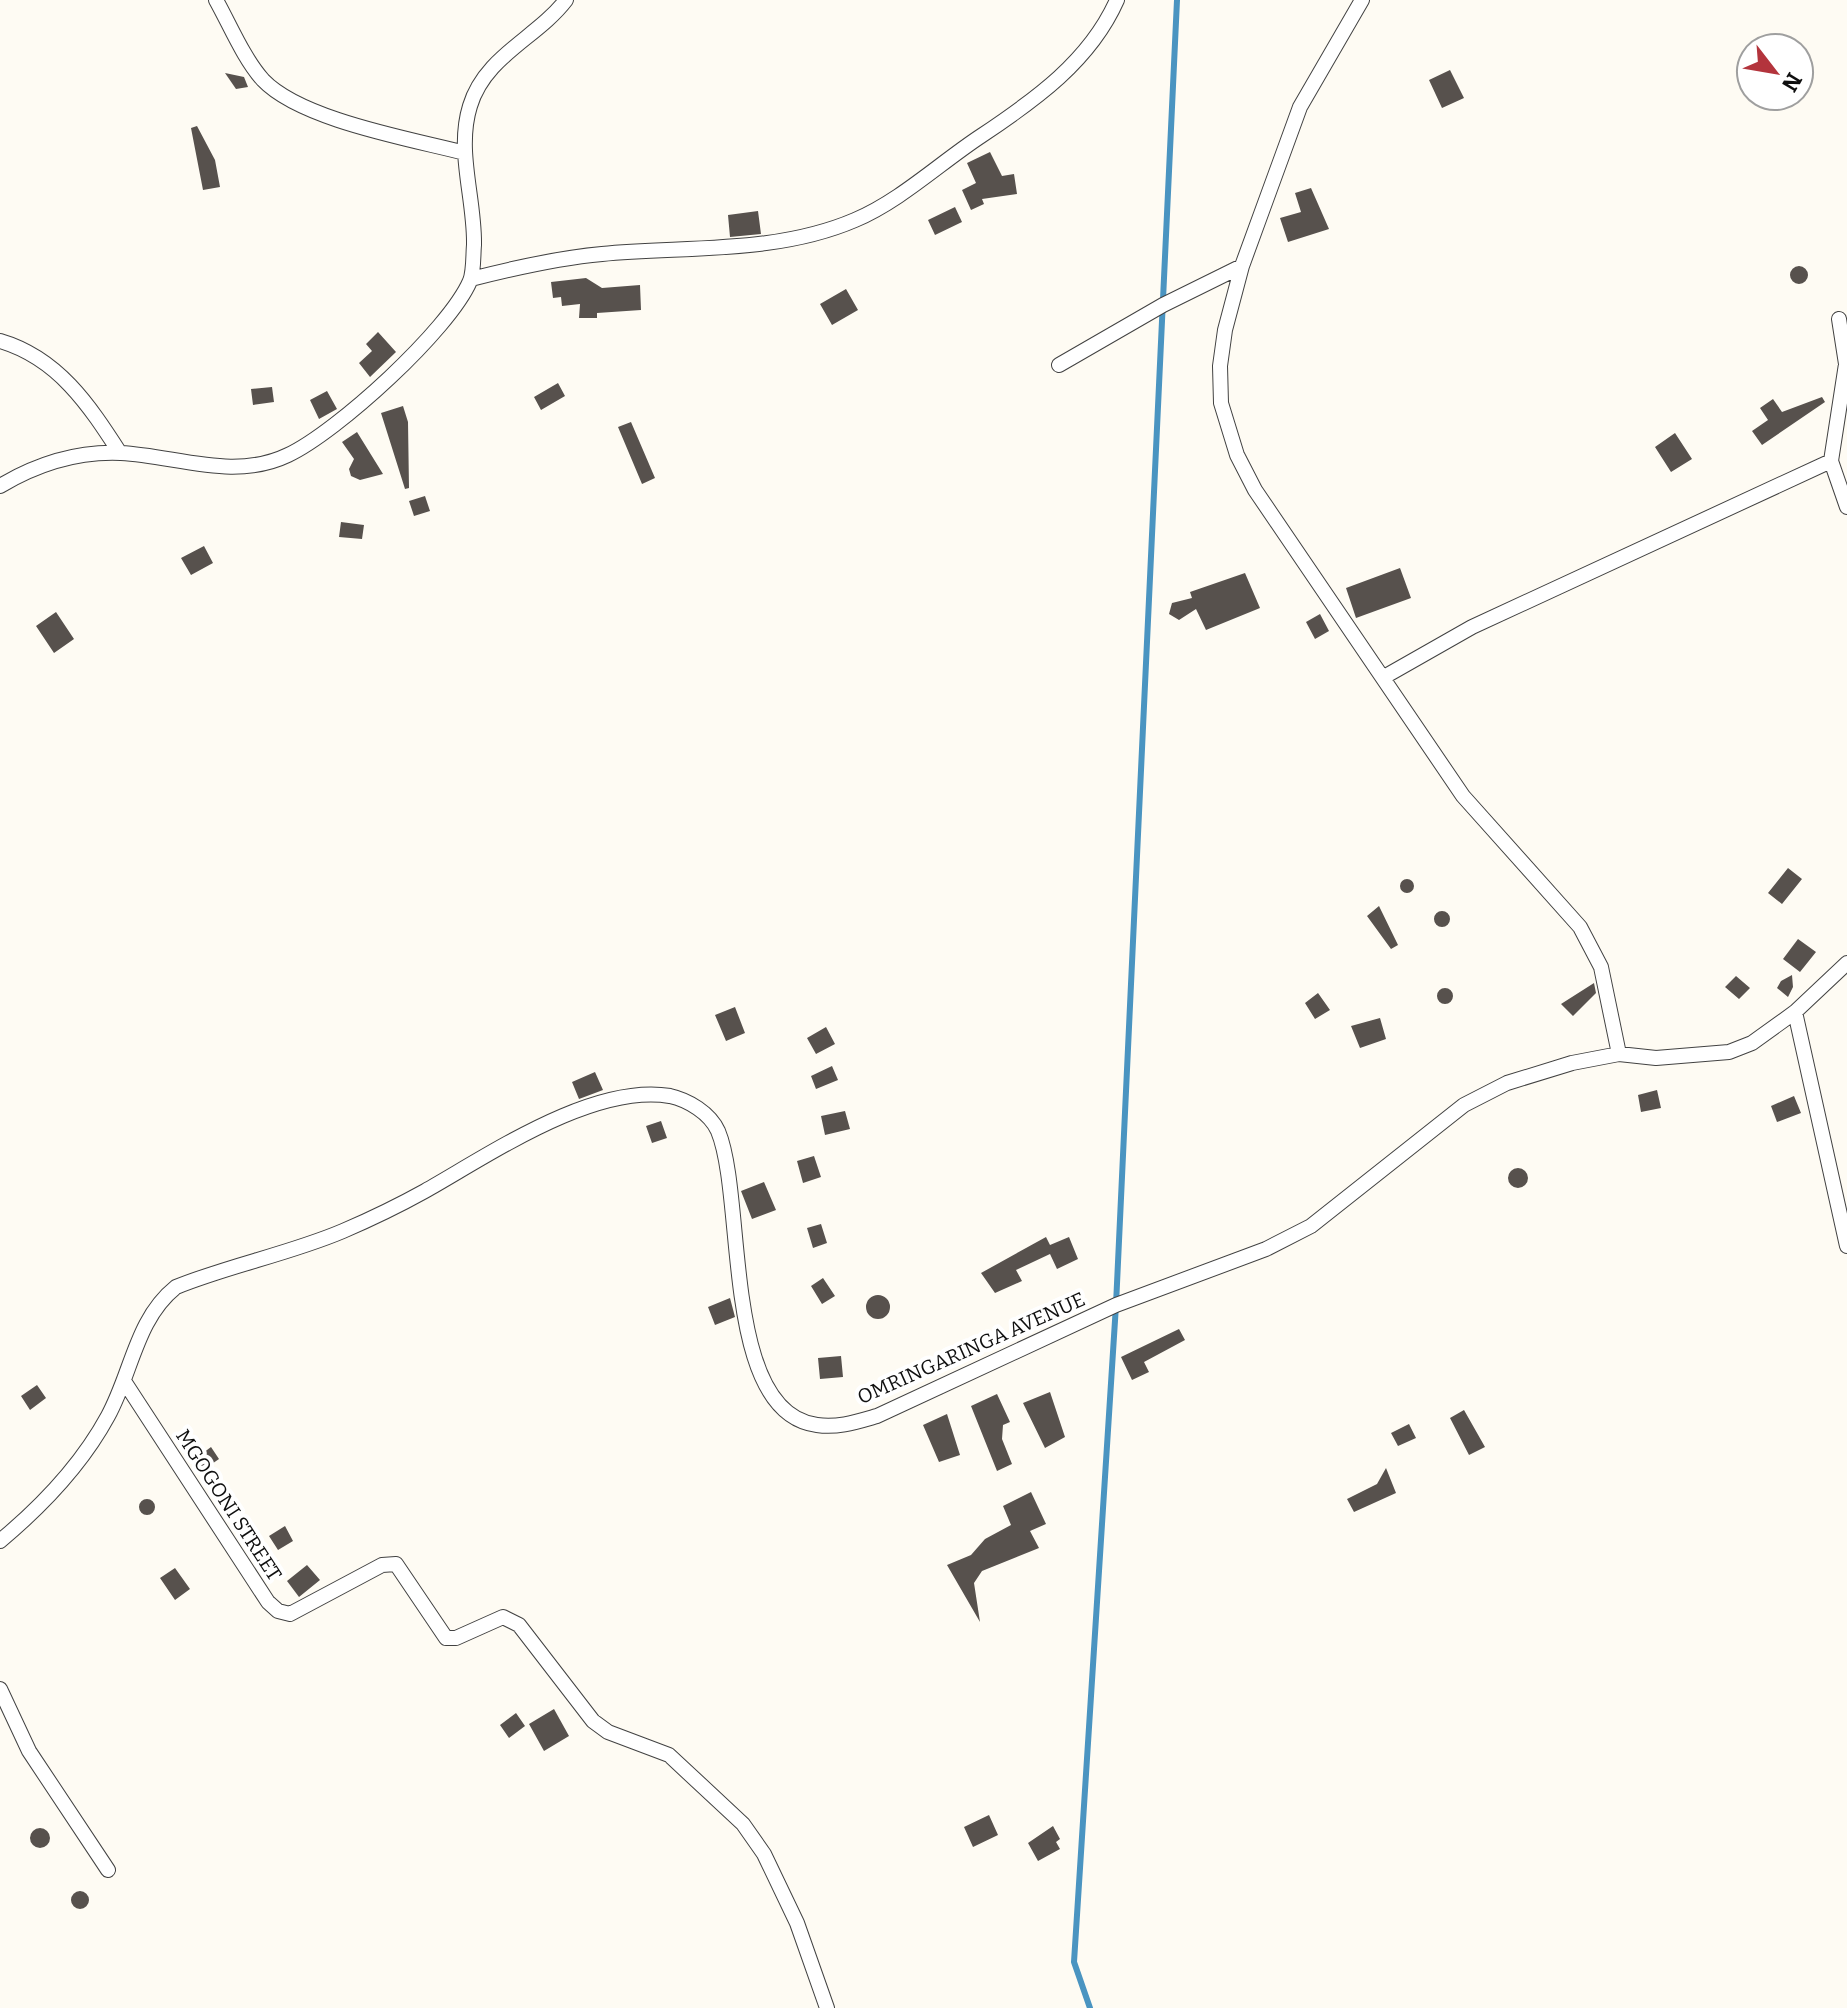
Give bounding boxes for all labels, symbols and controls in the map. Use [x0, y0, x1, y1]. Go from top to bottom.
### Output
north arrow [1735, 32, 1815, 112]
text: N [1776, 68, 1808, 96]
street label: OMRINGARINGA AVENUE [853, 1287, 1089, 1409]
street label: MGOGONI STREET [171, 1425, 287, 1585]

